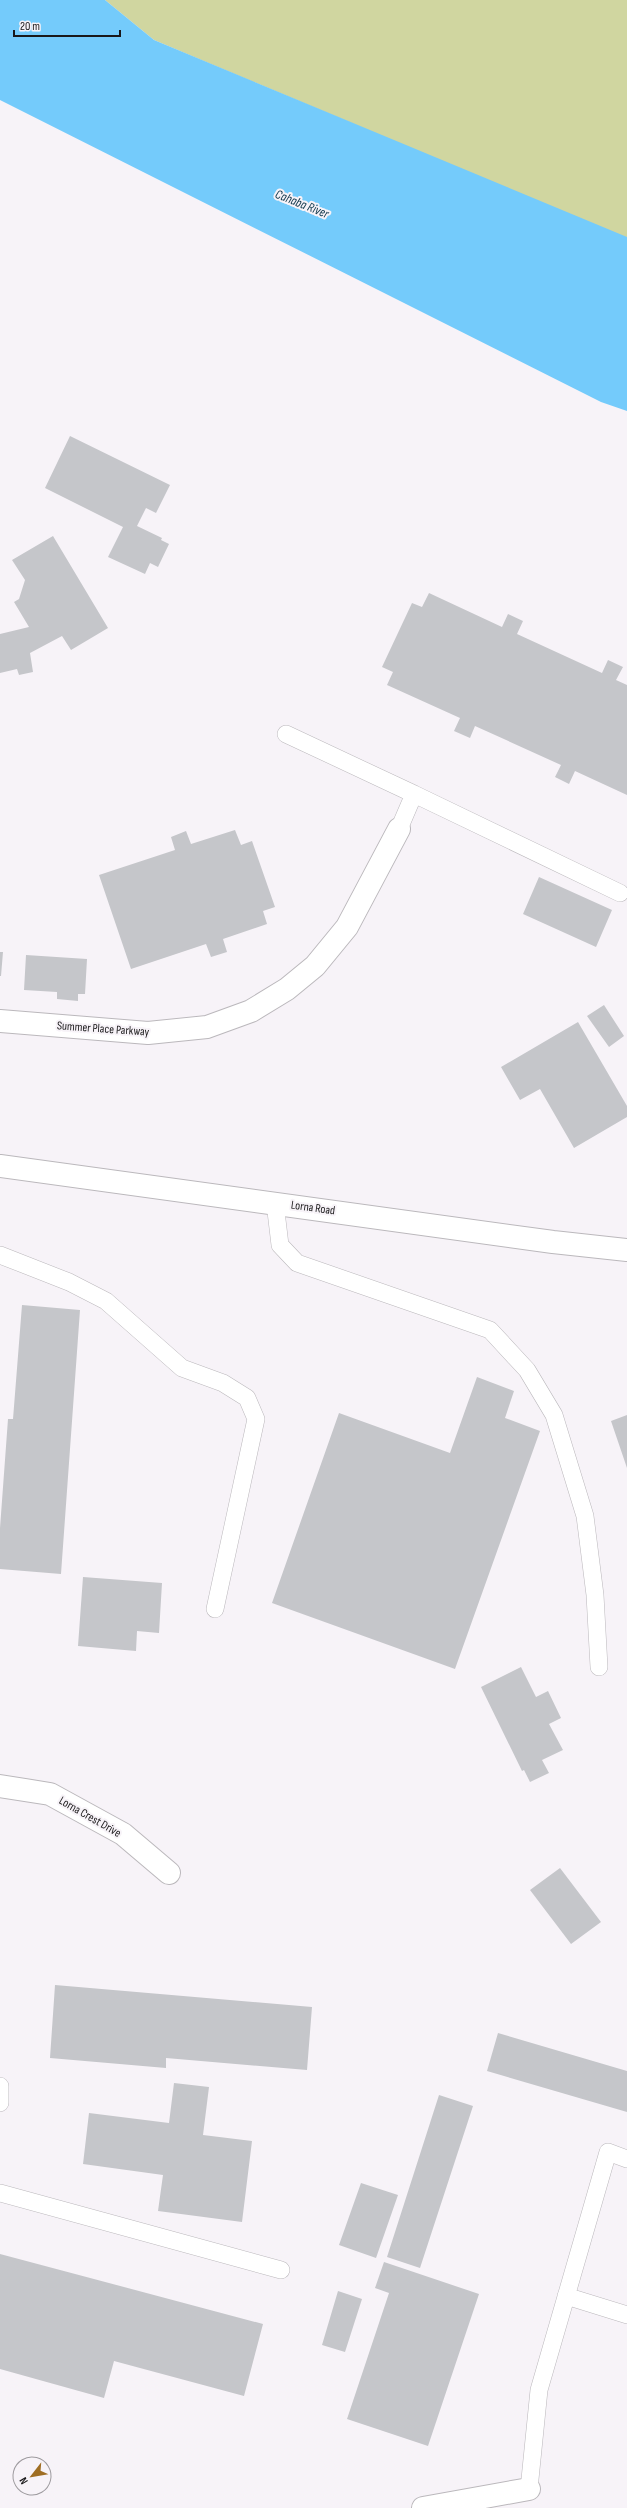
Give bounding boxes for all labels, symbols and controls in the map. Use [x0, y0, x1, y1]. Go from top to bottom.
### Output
scale bar [14, 12, 120, 38]
text: 20 m [20, 19, 40, 34]
water label: Cahaba River [273, 186, 332, 222]
street label: Summer Place Parkway [56, 1018, 150, 1040]
street label: Lorna Road [290, 1197, 336, 1219]
street label: Lorna Crest Drive [56, 1793, 124, 1841]
north arrow [12, 2456, 52, 2496]
text: N [17, 2475, 31, 2487]

